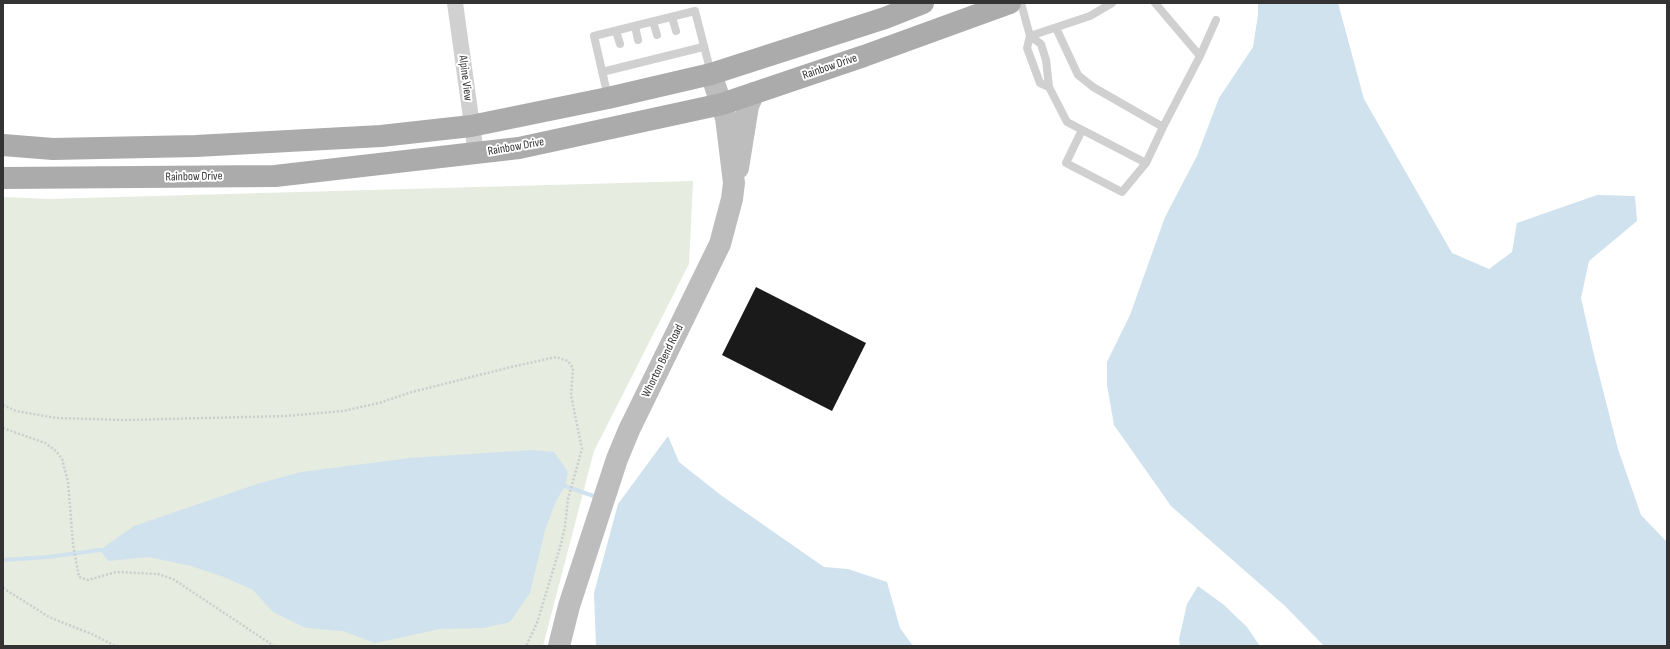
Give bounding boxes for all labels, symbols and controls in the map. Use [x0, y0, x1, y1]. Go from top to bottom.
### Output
street label: Rainbow Drive [801, 51, 859, 83]
street label: Alpine View [455, 54, 475, 102]
street label: Rainbow Drive [487, 135, 545, 159]
street label: Rainbow Drive [165, 169, 223, 185]
street label: Whorton Bend Road [639, 322, 687, 400]

